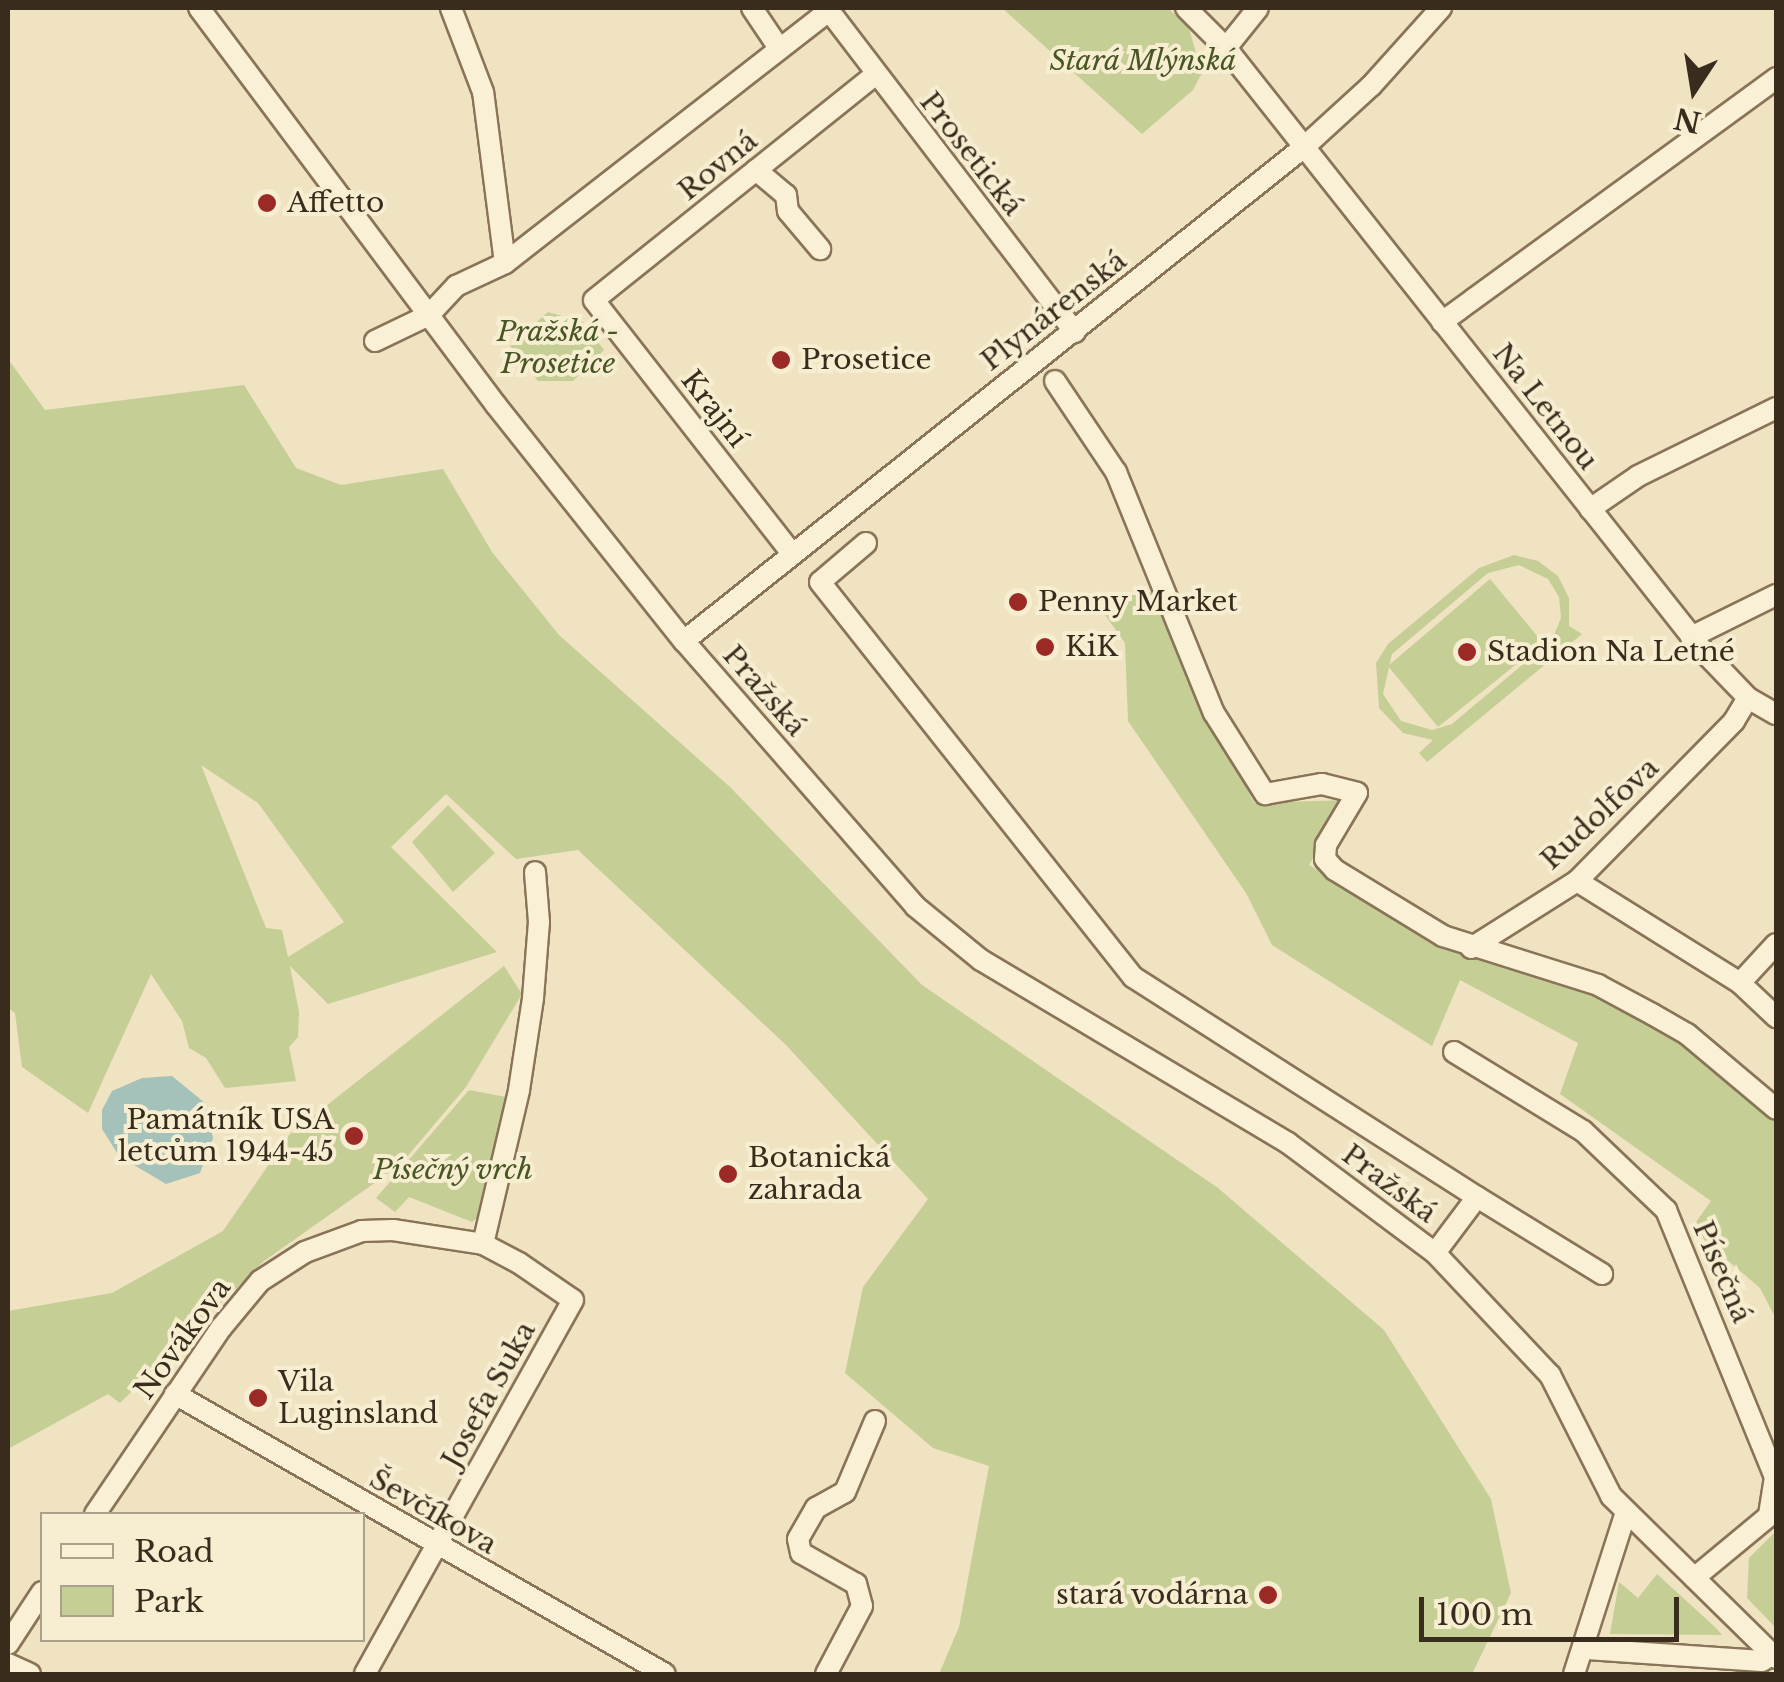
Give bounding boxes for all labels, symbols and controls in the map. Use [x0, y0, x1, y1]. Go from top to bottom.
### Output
north arrow [1644, 40, 1744, 140]
park label: Stará Mlýnská [1049, 44, 1237, 78]
street label: Prosetická [912, 86, 1030, 222]
text: N [1671, 100, 1704, 140]
street label: Rovná [672, 124, 764, 208]
place label: Affetto [287, 186, 384, 220]
marker: Affetto [256, 192, 278, 214]
street label: Plynárenská [975, 244, 1133, 378]
park label: Pražská - Prosetice [496, 315, 620, 381]
street label: Na Letnou [1485, 337, 1605, 477]
place label: Prosetice [801, 343, 932, 377]
marker: Prosetice [770, 349, 792, 371]
street label: Krajní [674, 364, 754, 454]
place label: Penny Market [1038, 585, 1239, 619]
marker: Penny Market [1007, 591, 1029, 613]
place label: KiK [1065, 630, 1118, 664]
place label: Stadion Na Letné [1487, 635, 1735, 669]
marker: KiK [1034, 636, 1056, 658]
street label: Pražská [716, 639, 812, 743]
marker: Stadion Na Letné [1456, 641, 1478, 663]
street label: Rudolfova [1534, 751, 1666, 877]
place label: Památník USA letcům 1944-45 [118, 1103, 334, 1169]
marker: Památník USA letcům 1944-45 [343, 1125, 365, 1147]
street label: Pražská [1335, 1138, 1443, 1230]
place label: Botanická zahrada [748, 1141, 890, 1207]
park label: Písečný vrch [373, 1153, 533, 1187]
marker: Botanická zahrada [717, 1163, 739, 1185]
street label: Písečná [1686, 1216, 1758, 1328]
street label: Novákova [128, 1272, 238, 1406]
street label: Josefa Suka [435, 1316, 543, 1474]
place label: Vila Luginsland [278, 1365, 438, 1431]
marker: Vila Luginsland [247, 1387, 269, 1409]
street label: Ševčíkova [364, 1462, 502, 1562]
legend [40, 1512, 365, 1642]
text: Road [134, 1533, 214, 1570]
scale bar [1424, 1577, 1684, 1639]
place label: stará vodárna [1055, 1578, 1248, 1612]
text: Park [134, 1583, 204, 1620]
marker: stará vodárna [1257, 1584, 1279, 1606]
text: 100 m [1436, 1596, 1533, 1633]

